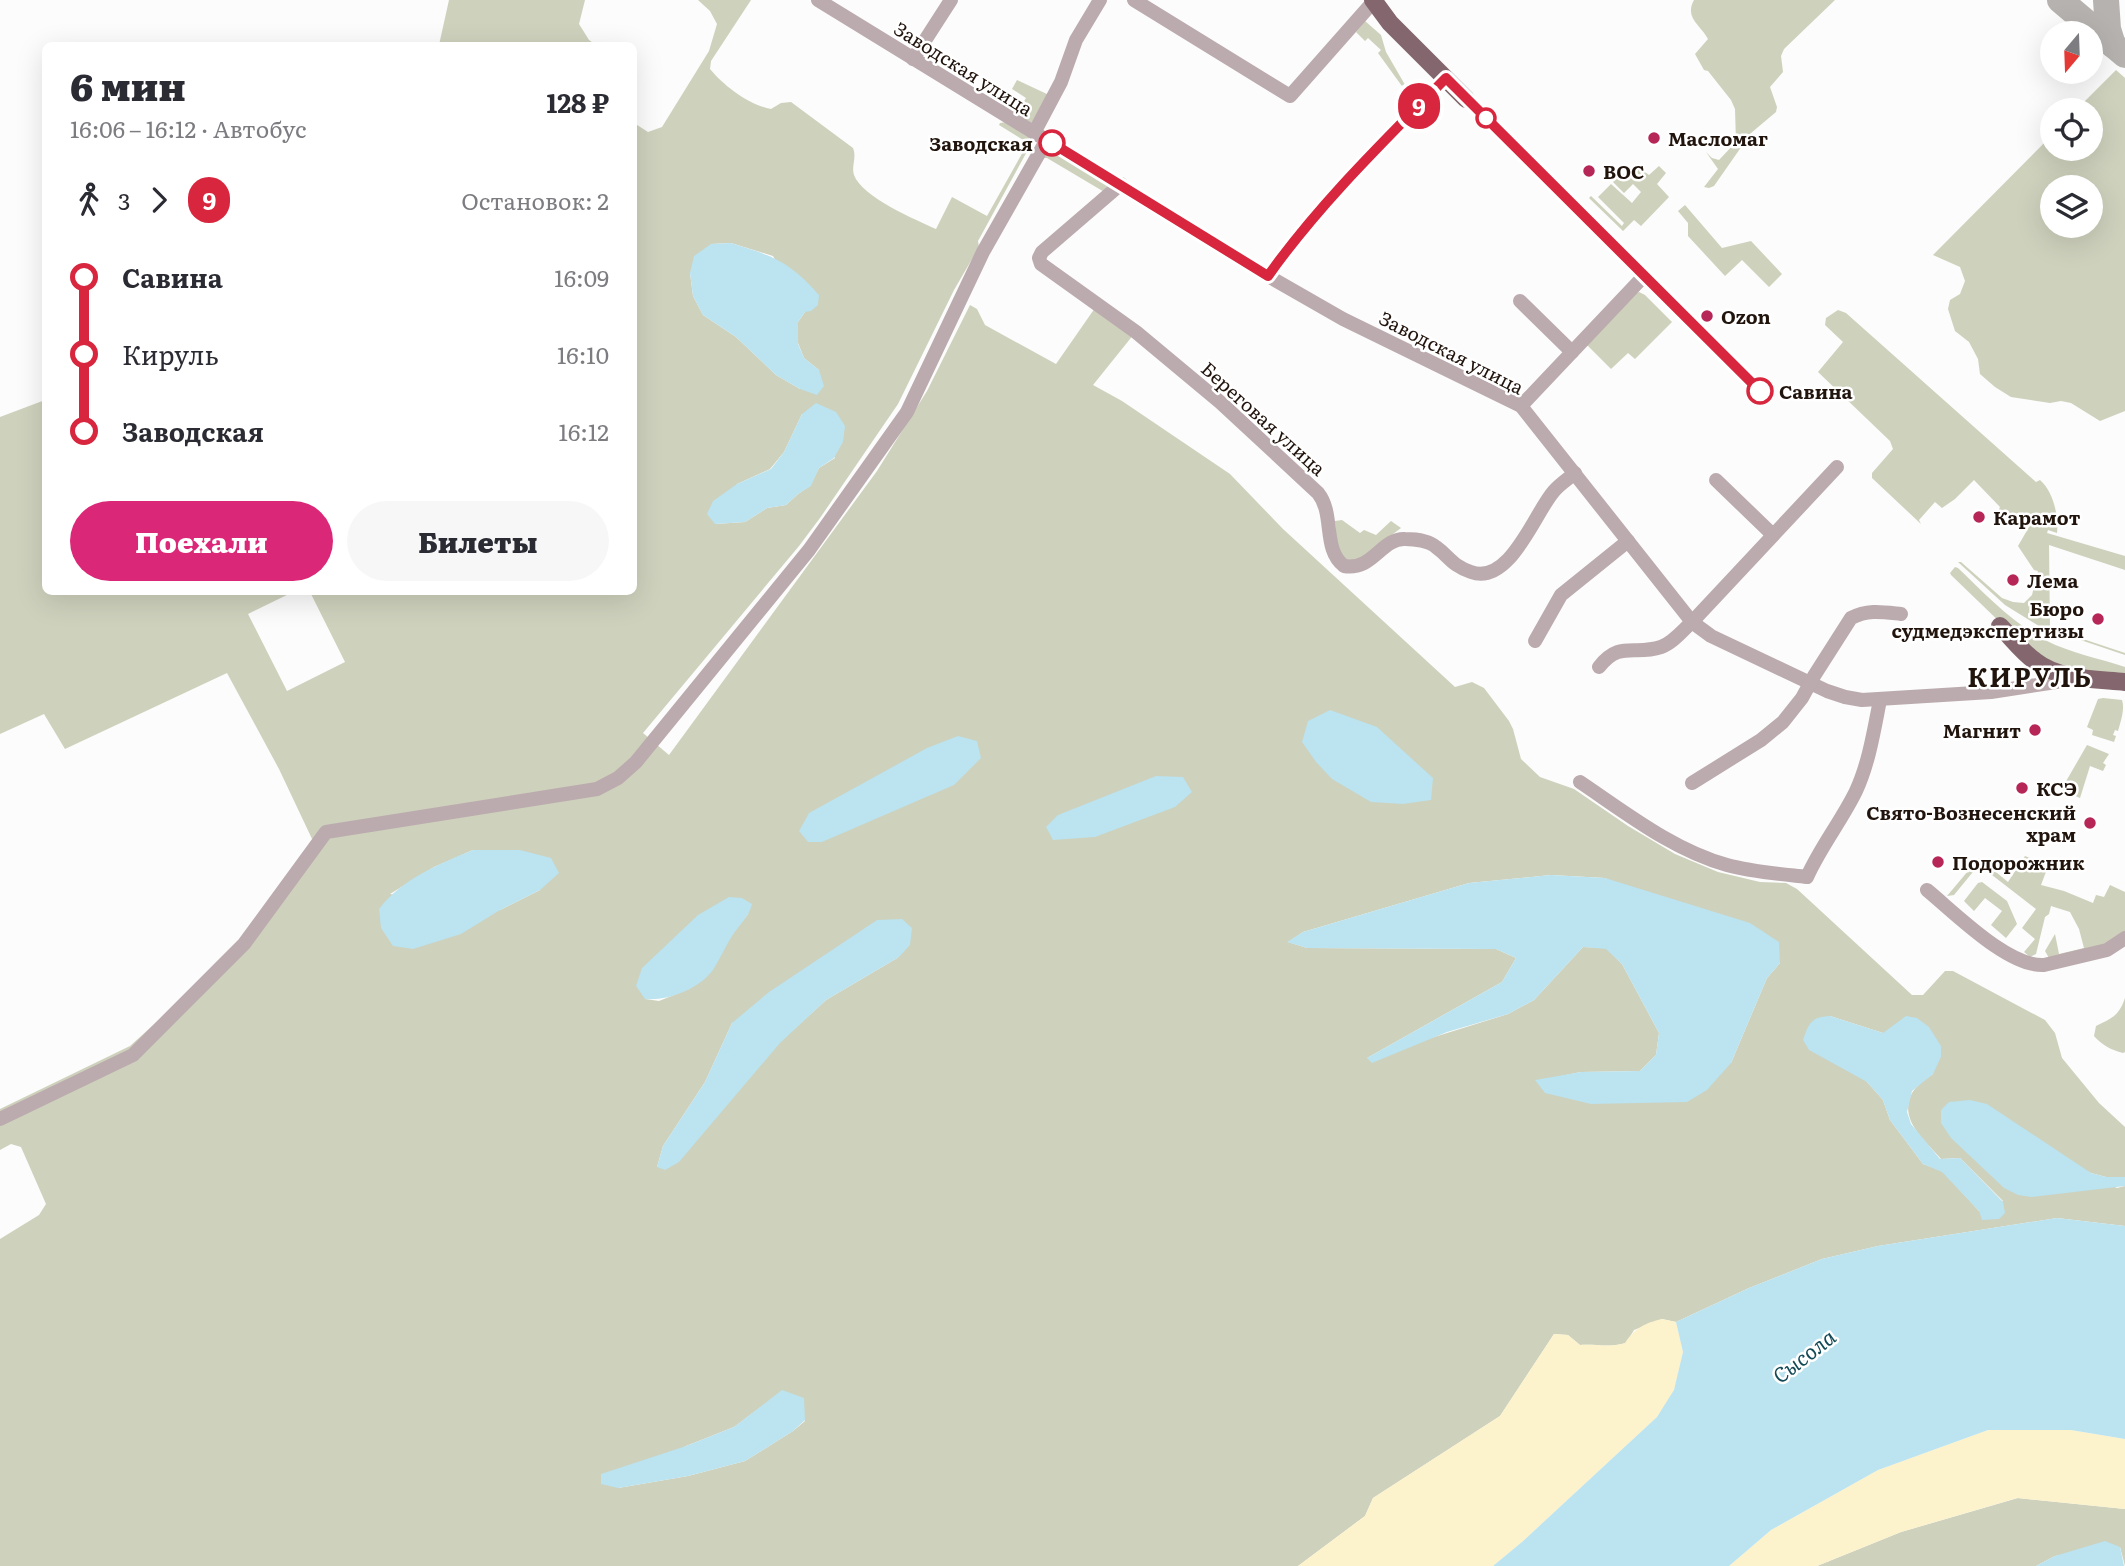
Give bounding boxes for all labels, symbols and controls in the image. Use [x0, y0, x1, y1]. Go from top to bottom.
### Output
street label: Заводская улица [889, 14, 1039, 122]
north arrow [2040, 21, 2104, 84]
map controls [2040, 21, 2103, 238]
text: 6 мин [70, 56, 186, 113]
text: 128 ₽ [546, 82, 609, 121]
line badge: 9 [1396, 83, 1442, 129]
text: 9 [1412, 88, 1426, 123]
button: locate [2040, 98, 2103, 161]
unlabelled marker [1476, 108, 1496, 128]
text: 16:06 – 16:12 · Автобус [70, 111, 307, 145]
place label: Масломаг [1668, 124, 1768, 152]
place label: Заводская [929, 129, 1033, 157]
marker: Заводская [1039, 130, 1065, 156]
marker: Масломаг [1646, 130, 1662, 146]
place label: ВОС [1603, 157, 1644, 185]
marker: ВОС [1581, 163, 1597, 179]
button: layers [2040, 175, 2103, 238]
icon: walk [70, 181, 108, 219]
icon: forward [140, 181, 178, 219]
text: 9 [202, 182, 216, 217]
text: 3 [118, 183, 130, 217]
text: Остановок: 2 [461, 183, 609, 217]
text: Савина [122, 257, 223, 296]
text: 16:09 [554, 260, 609, 294]
place label: Ozon [1721, 302, 1771, 330]
street label: Заводская улица [1375, 303, 1530, 401]
marker: Ozon [1699, 308, 1715, 324]
text: Кируль [122, 334, 219, 373]
text: 16:10 [557, 337, 609, 371]
street label: Береговая улица [1196, 354, 1333, 482]
place label: Савина [1779, 377, 1853, 405]
marker: Савина [1747, 378, 1773, 404]
text: Заводская [122, 411, 264, 450]
text: 16:12 [559, 414, 609, 448]
button: Поехали [70, 501, 333, 581]
button: Билеты [347, 501, 609, 581]
place label: Карамот [1993, 503, 2081, 531]
marker: Карамот [1971, 509, 1987, 525]
place label: Лема [2027, 566, 2078, 594]
marker: Лема [2005, 572, 2021, 588]
place label: Бюро судмедэкспертизы [1891, 594, 2084, 644]
marker: Бюро судмедэкспертизы [2090, 611, 2106, 627]
district label: КИРУЛЬ [1967, 656, 2093, 695]
place label: Магнит [1943, 716, 2021, 744]
marker: Магнит [2027, 722, 2043, 738]
place label: КСЭ [2036, 774, 2077, 802]
marker: КСЭ [2014, 780, 2030, 796]
place label: Свято-Вознесенский храм [1866, 798, 2076, 848]
marker: Свято-Вознесенский храм [2082, 815, 2098, 831]
place label: Подорожник [1952, 848, 2085, 876]
marker: Подорожник [1930, 854, 1946, 870]
water label: Сысола [1765, 1321, 1841, 1389]

